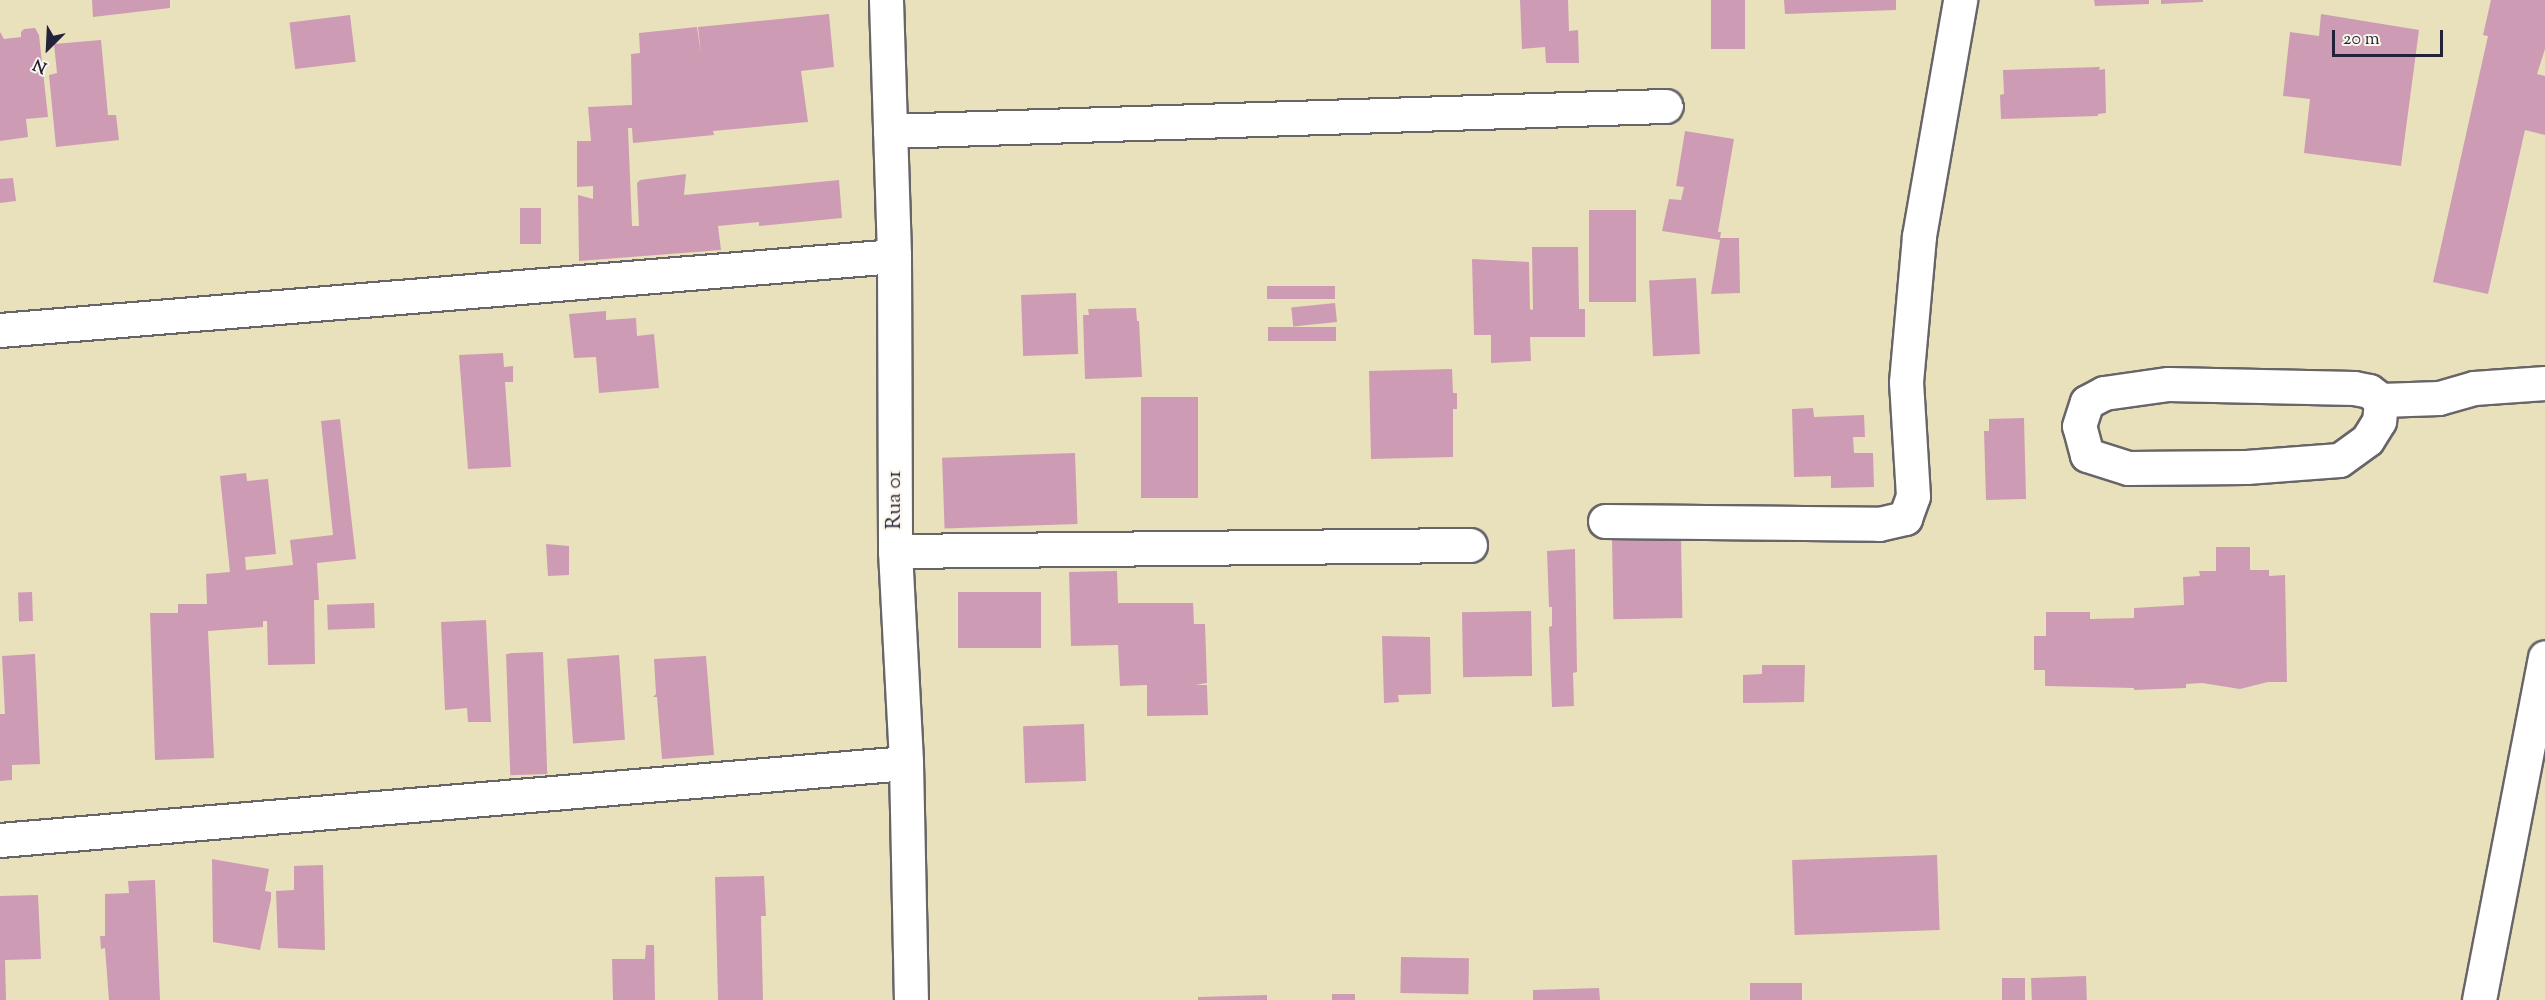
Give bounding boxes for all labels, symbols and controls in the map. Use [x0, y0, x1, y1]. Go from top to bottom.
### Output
north arrow [18, 18, 78, 78]
scale bar [2335, 18, 2446, 56]
text: 20 m [2343, 27, 2380, 53]
text: N [30, 52, 51, 78]
street label: Rua 01 [882, 471, 908, 529]

